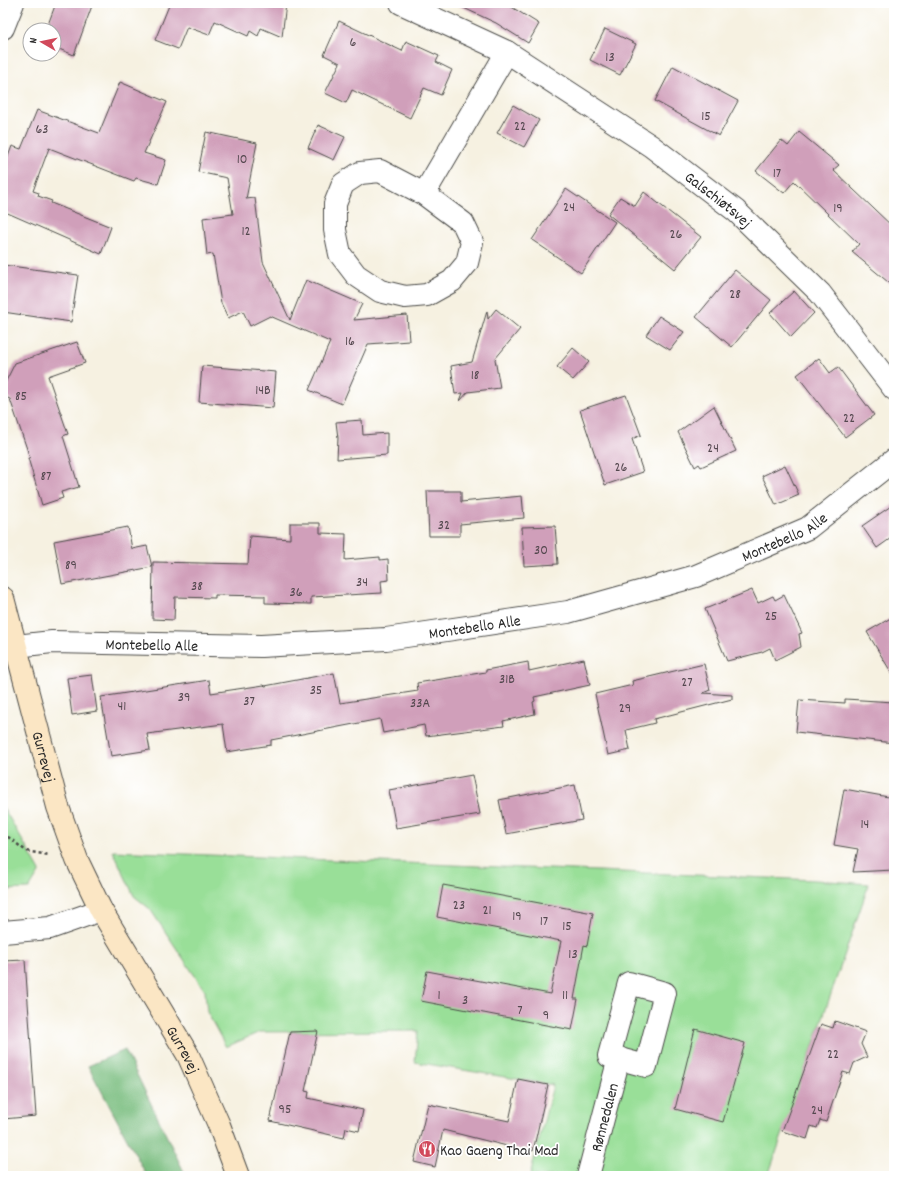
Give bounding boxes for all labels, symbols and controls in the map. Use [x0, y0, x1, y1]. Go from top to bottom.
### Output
north arrow [22, 22, 62, 62]
house number: 6 [350, 33, 357, 53]
text: N [26, 36, 43, 45]
house number: 13 [605, 48, 615, 68]
house number: 15 [701, 107, 711, 127]
house number: 22 [514, 117, 526, 137]
house number: 63 [35, 120, 49, 140]
house number: 10 [237, 150, 247, 170]
house number: 17 [773, 164, 781, 184]
street label: Galschiøtsvej [679, 167, 756, 235]
house number: 24 [563, 198, 575, 218]
house number: 19 [833, 199, 843, 219]
house number: 12 [241, 222, 251, 242]
house number: 26 [670, 225, 683, 245]
house number: 28 [729, 285, 741, 305]
house number: 16 [345, 332, 355, 352]
house number: 18 [471, 366, 480, 386]
house number: 14B [255, 381, 271, 401]
house number: 85 [15, 387, 27, 407]
house number: 22 [843, 409, 855, 429]
house number: 24 [707, 439, 719, 459]
house number: 26 [615, 458, 628, 478]
house number: 87 [41, 467, 51, 487]
street label: Montebello Alle [739, 508, 833, 569]
house number: 32 [438, 516, 450, 536]
house number: 30 [534, 541, 548, 561]
house number: 89 [65, 556, 77, 576]
house number: 34 [356, 573, 368, 593]
house number: 38 [191, 577, 203, 597]
house number: 36 [289, 583, 303, 603]
house number: 25 [765, 607, 777, 627]
street label: Montebello Alle [427, 610, 522, 647]
street label: Montebello Alle [105, 634, 198, 659]
house number: 31B [499, 670, 515, 690]
house number: 27 [681, 673, 693, 693]
house number: 35 [310, 681, 322, 701]
house number: 39 [178, 688, 190, 708]
house number: 37 [243, 692, 255, 712]
house number: 33A [410, 694, 430, 714]
house number: 41 [118, 697, 126, 717]
house number: 29 [619, 699, 631, 719]
street label: Gurrevej [25, 729, 60, 785]
house number: 14 [861, 815, 869, 835]
house number: 23 [453, 896, 465, 916]
house number: 21 [482, 901, 492, 921]
house number: 19 [512, 907, 522, 927]
house number: 17 [540, 912, 548, 932]
house number: 15 [562, 917, 572, 937]
house number: 13 [568, 945, 578, 965]
house number: 1 [437, 986, 441, 1006]
house number: 11 [562, 986, 568, 1006]
house number: 3 [462, 991, 468, 1011]
house number: 7 [517, 1001, 523, 1021]
house number: 9 [543, 1006, 549, 1026]
street label: Gurrevej [159, 1022, 204, 1078]
house number: 22 [827, 1045, 839, 1065]
street label: Rønnedalen [586, 1081, 626, 1154]
house number: 95 [279, 1100, 291, 1120]
house number: 24 [811, 1101, 823, 1121]
restaurant icon: Kao Gaeng Thai Mad [417, 1139, 437, 1159]
place label: Kao Gaeng Thai Mad [440, 1140, 559, 1163]

